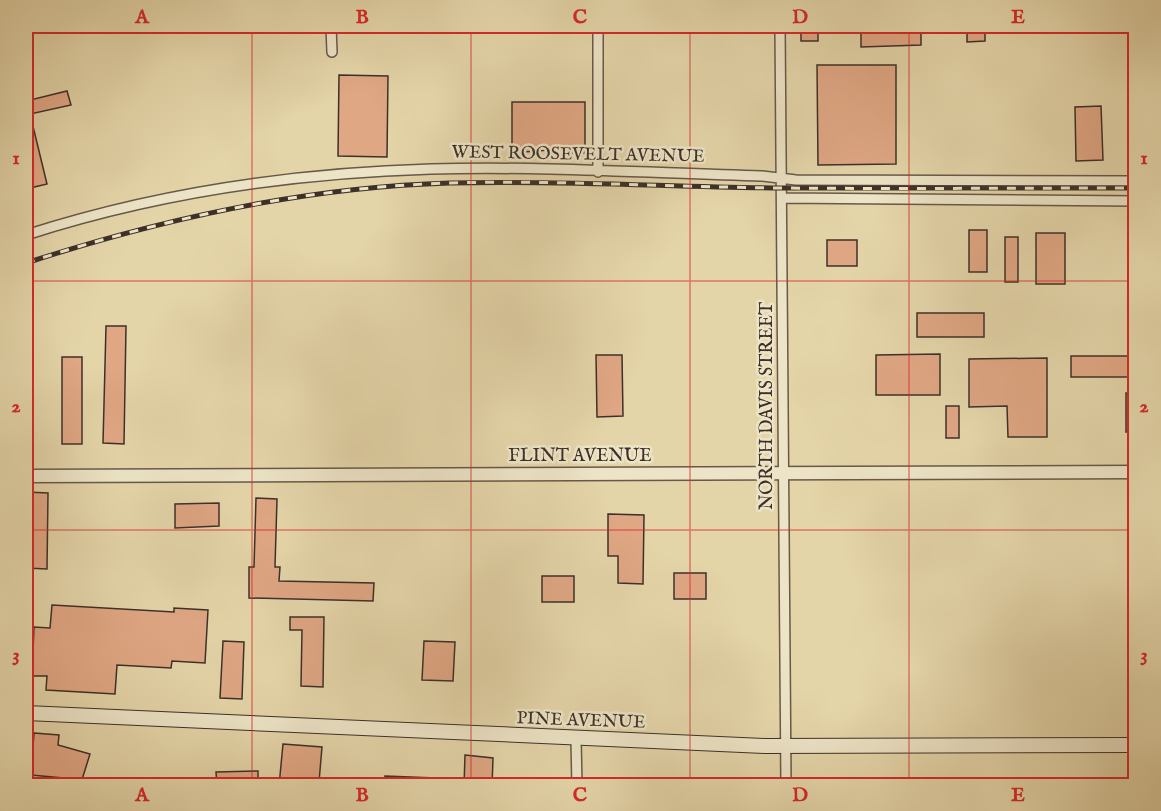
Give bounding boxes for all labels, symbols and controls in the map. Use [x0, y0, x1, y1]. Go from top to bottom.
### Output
text: A [134, 5, 150, 30]
text: B [355, 5, 369, 30]
text: C [573, 5, 587, 30]
text: D [792, 5, 808, 30]
text: E [1011, 5, 1025, 30]
street label: WEST ROOSEVELT AVENUE [451, 141, 705, 169]
text: 1 [12, 146, 20, 171]
text: 1 [1140, 146, 1148, 171]
street label: NORTH DAVIS STREET [756, 302, 779, 510]
text: 2 [11, 394, 21, 419]
text: 2 [1139, 394, 1149, 419]
street label: FLINT AVENUE [508, 445, 652, 468]
text: 3 [12, 643, 20, 668]
text: 3 [1140, 643, 1148, 668]
street label: PINE AVENUE [516, 707, 646, 735]
text: A [134, 783, 150, 808]
text: B [355, 783, 369, 808]
text: C [573, 783, 587, 808]
text: D [792, 783, 808, 808]
text: E [1011, 783, 1025, 808]

